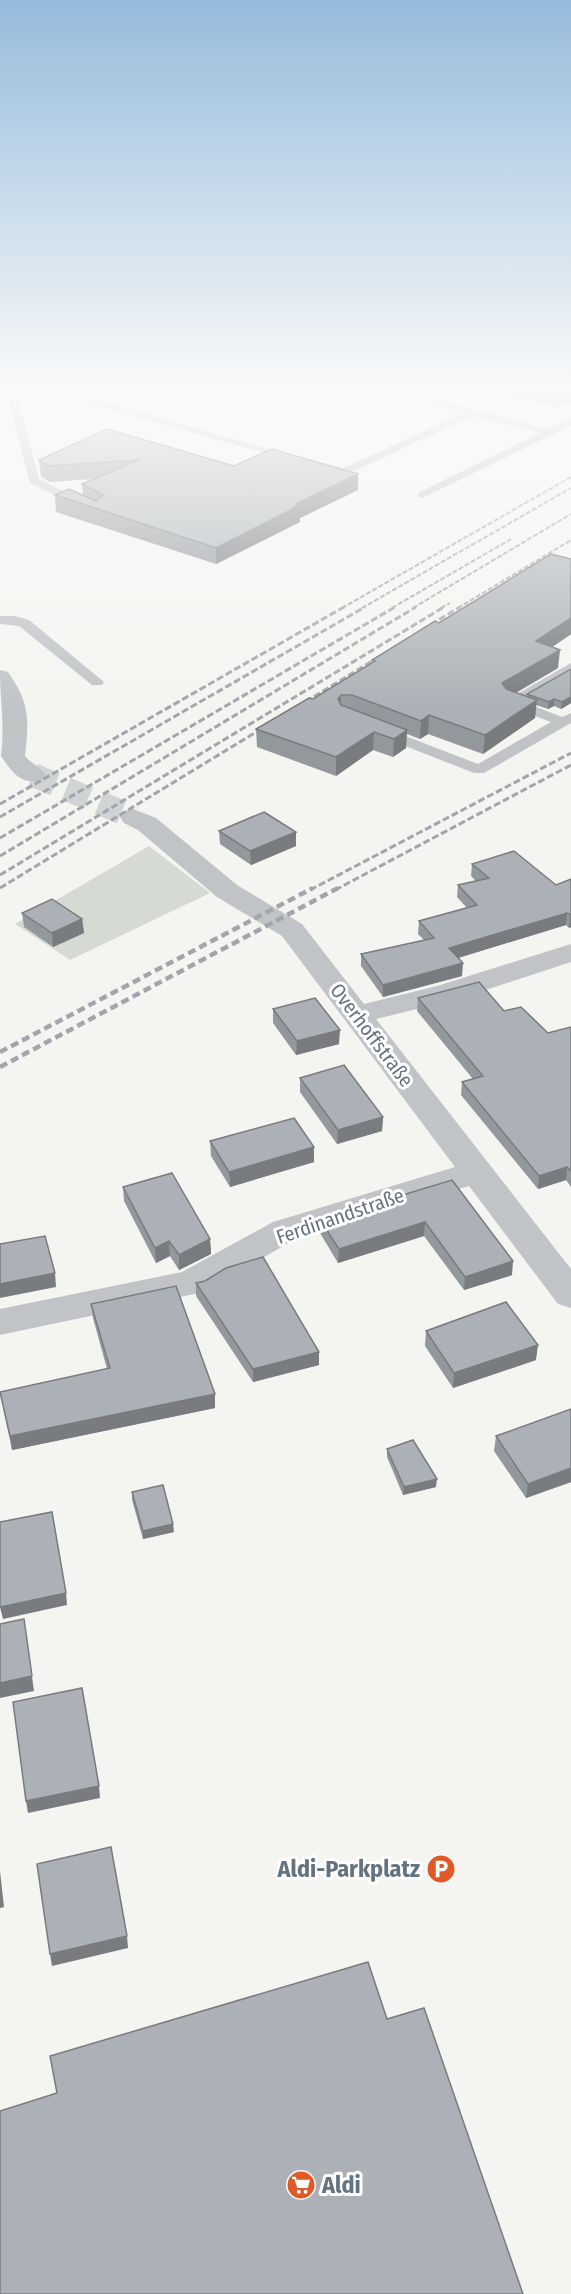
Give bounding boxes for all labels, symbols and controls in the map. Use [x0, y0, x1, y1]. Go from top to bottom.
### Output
street label: Overhoffstraße [325, 979, 419, 1091]
street label: Ferdinandstraße [273, 1183, 407, 1249]
parking icon: Aldi-Parkplatz [425, 1853, 457, 1885]
place label: Aldi-Parkplatz [277, 1855, 420, 1883]
supermarket icon: Aldi [285, 2169, 317, 2201]
place label: Aldi [321, 2171, 361, 2199]

